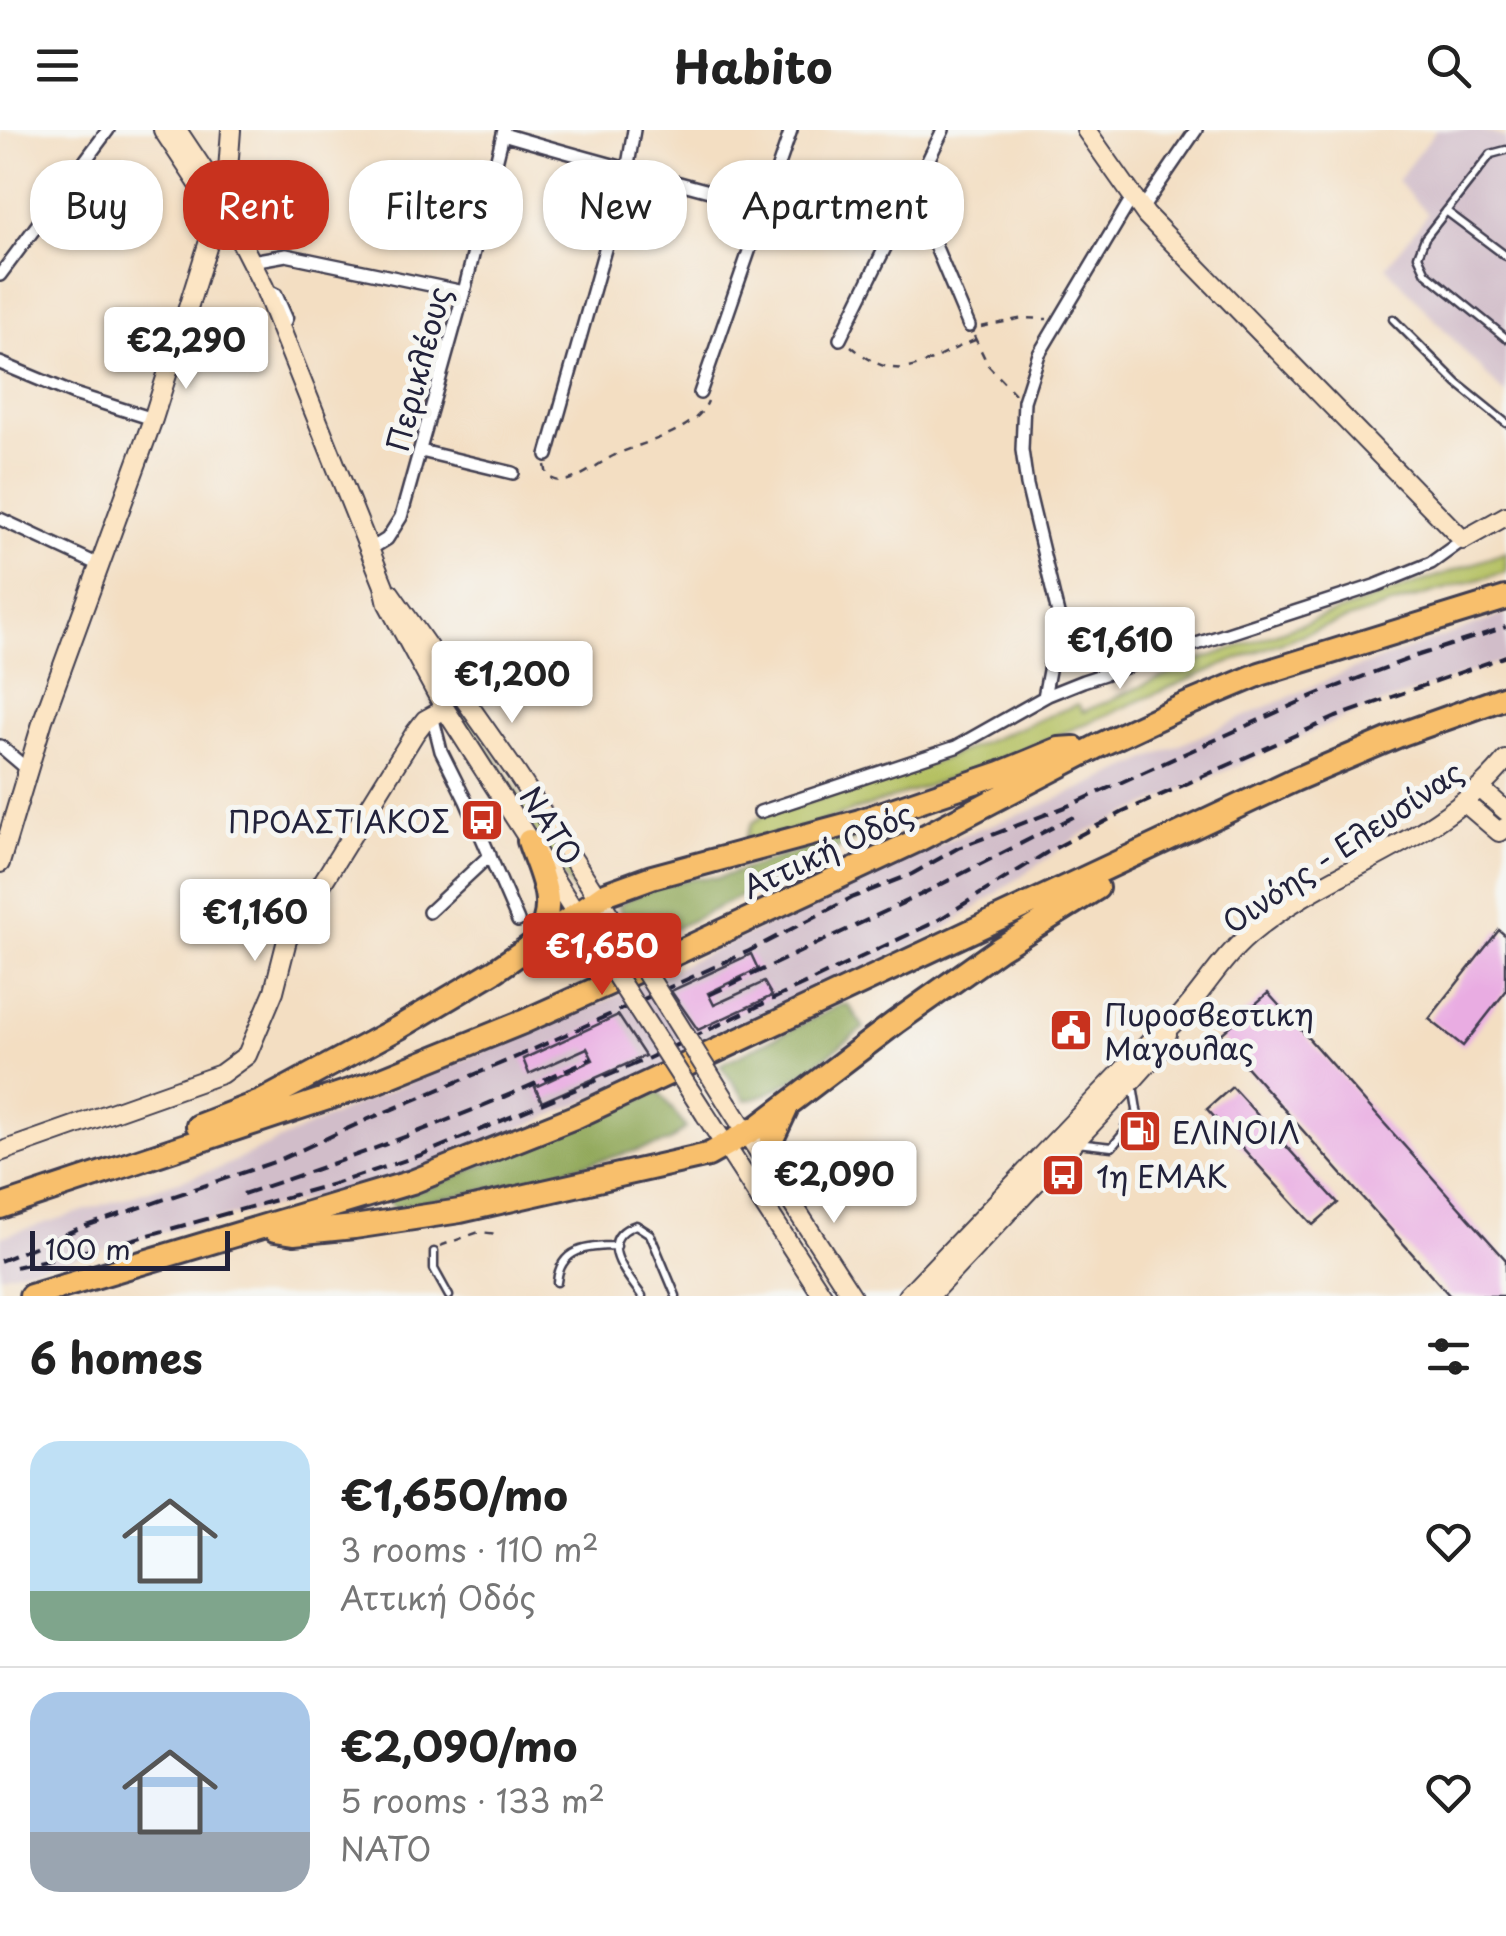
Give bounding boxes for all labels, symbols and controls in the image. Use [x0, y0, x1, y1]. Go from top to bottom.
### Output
text: Habito [674, 31, 832, 99]
icon: menu [30, 38, 85, 93]
icon: search [1421, 38, 1476, 93]
chip: Buy [30, 160, 163, 250]
chip: Rent [183, 160, 329, 250]
chip: Filters [349, 160, 523, 250]
chip: New [543, 160, 687, 250]
chip: Apartment [707, 160, 964, 250]
street label: Περικλέους [373, 281, 461, 457]
pin: €2,290 [105, 307, 267, 392]
text: €2,290 [126, 315, 246, 363]
pin: €1,610 [1039, 607, 1201, 692]
text: €1,610 [1067, 615, 1173, 663]
pin: €1,200 [431, 641, 593, 726]
text: €1,200 [454, 649, 570, 697]
street label: Οινόης - Ελευσίνας [1213, 749, 1471, 943]
street label: ΝΑΤΟ [510, 777, 594, 873]
street label: Αττική Οδός [734, 790, 920, 908]
bus stop icon: ΠΡΟΑΣΤΙΑΚΟΣ [459, 797, 505, 843]
place label: ΠΡΟΑΣΤΙΑΚΟΣ [228, 798, 450, 843]
pin: €1,160 [174, 879, 336, 964]
text: €1,160 [202, 887, 308, 935]
pin: €1,650 [521, 913, 683, 998]
text: €1,650 [545, 921, 659, 969]
place label: Πυροσβεστικη Μαγουλας [1104, 991, 1314, 1070]
public building icon: Πυροσβεστικη Μαγουλας [1048, 1007, 1094, 1053]
fuel station icon: ΕΛΙΝΟΙΛ [1117, 1108, 1163, 1154]
place label: ΕΛΙΝΟΙΛ [1172, 1109, 1300, 1154]
pin: €2,090 [753, 1141, 915, 1226]
text: €2,090 [774, 1149, 894, 1197]
bus stop icon: 1η ΕΜΑΚ [1040, 1152, 1086, 1198]
place label: 1η ΕΜΑΚ [1096, 1153, 1228, 1198]
scale bar [30, 1226, 230, 1270]
text: 100 m [45, 1227, 131, 1270]
text: 6 homes [30, 1325, 203, 1388]
icon: filters [1421, 1329, 1476, 1384]
text: €1,650/mo [340, 1462, 568, 1525]
icon: home [110, 1481, 230, 1601]
icon: heart [1421, 1514, 1476, 1569]
text: 3 rooms · 110 m² [340, 1525, 599, 1573]
text: Αττική Οδός [340, 1573, 536, 1621]
text: €2,090/mo [340, 1713, 578, 1776]
icon: home [110, 1732, 230, 1852]
icon: heart [1421, 1765, 1476, 1820]
text: 5 rooms · 133 m² [340, 1776, 605, 1824]
text: ΝΑΤΟ [340, 1824, 432, 1872]

